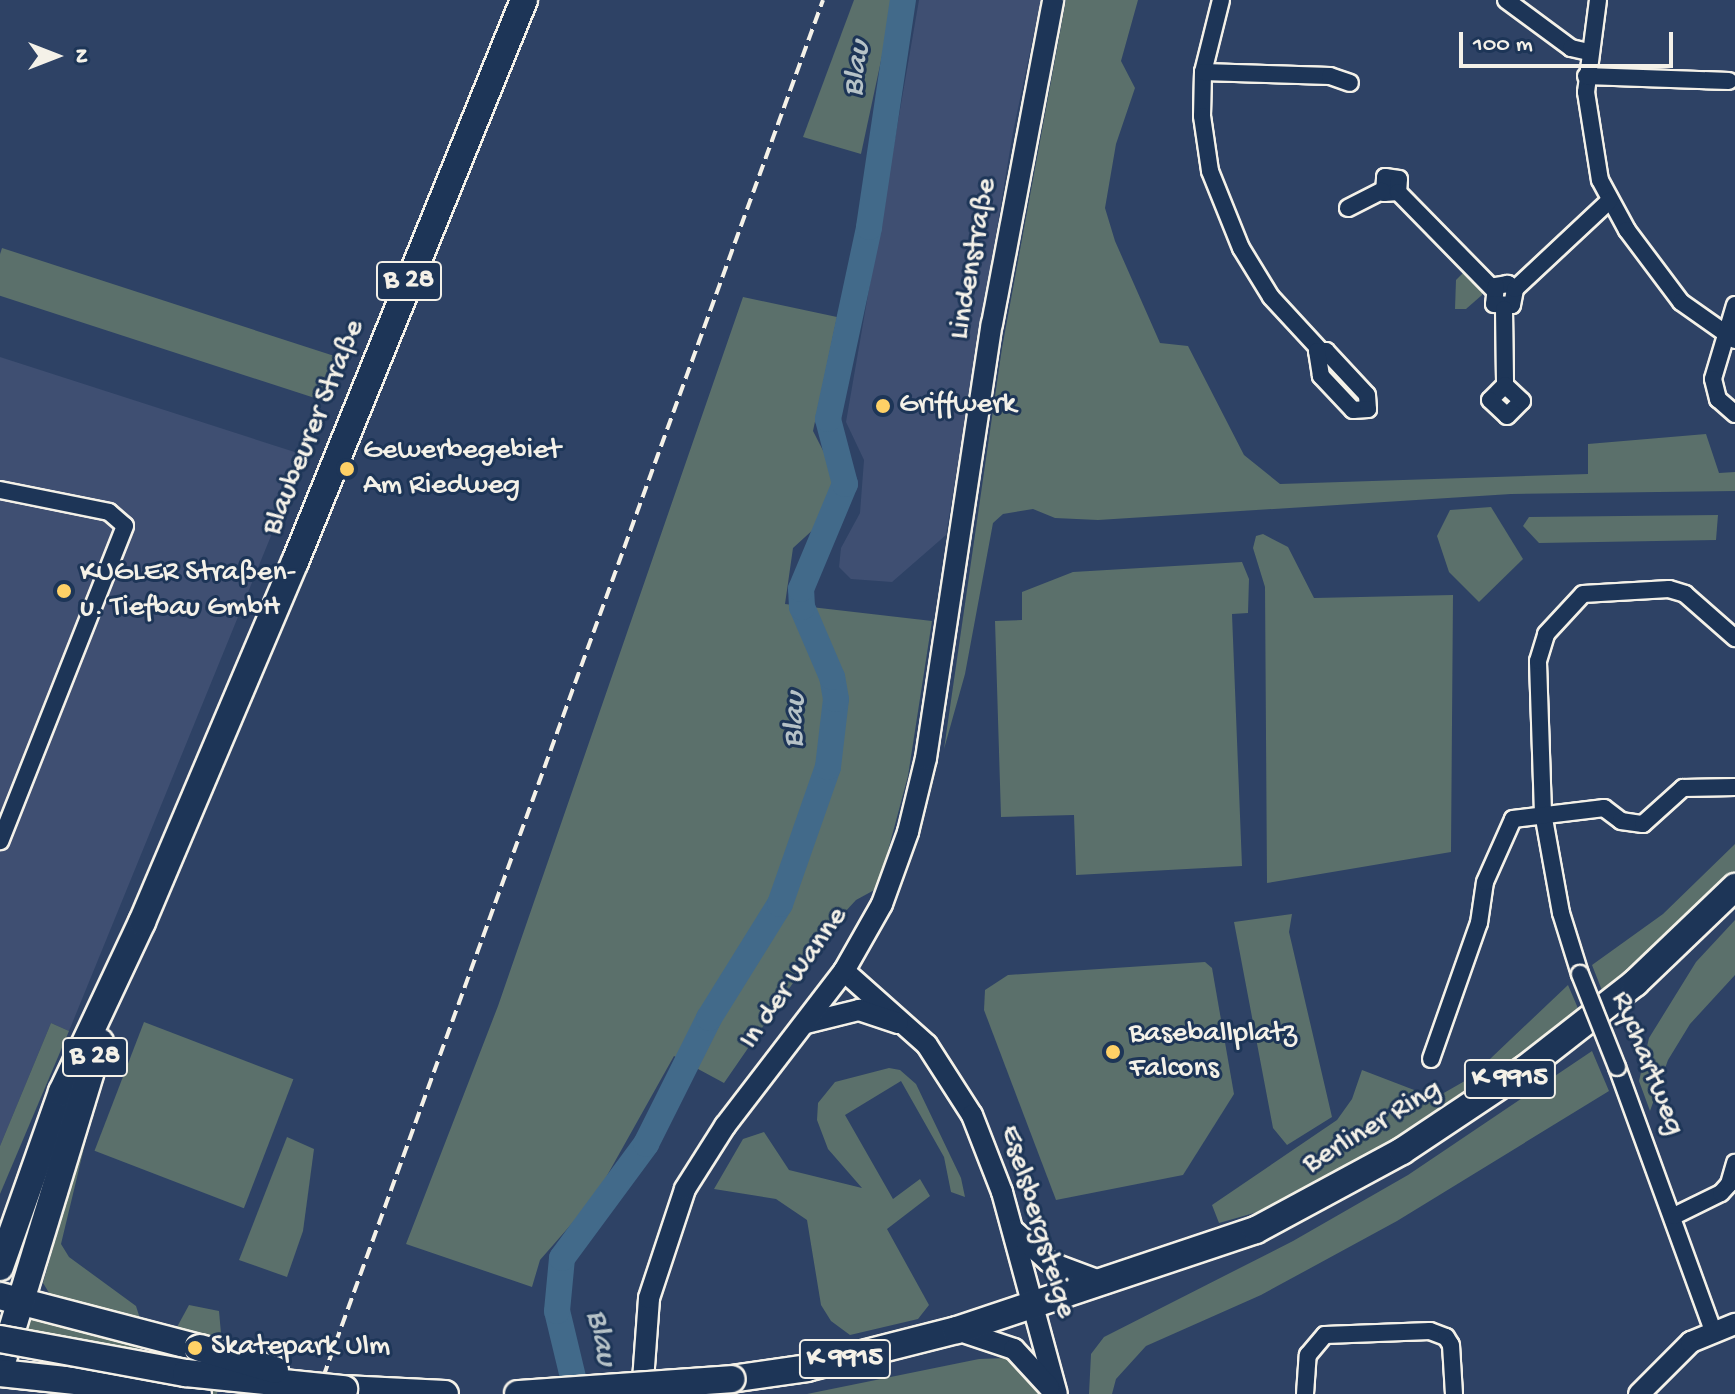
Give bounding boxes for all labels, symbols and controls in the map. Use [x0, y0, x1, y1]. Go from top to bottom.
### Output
north arrow [16, 16, 96, 96]
scale bar [1463, 16, 1677, 66]
text: 100 m [1473, 31, 1533, 60]
water label: Blau [835, 39, 881, 99]
text: N [67, 49, 93, 63]
street label: Lindenstraße [943, 175, 1007, 343]
road number: B 28 [375, 257, 443, 305]
street label: Blaubeurer Straße [255, 315, 375, 541]
place label: Griffwerk [899, 388, 1016, 424]
marker: Griffwerk [874, 397, 892, 415]
place label: Gewerbegebiet Am Riedweg [363, 434, 561, 504]
marker: Gewerbegebiet Am Riedweg [338, 460, 356, 478]
place label: KUGLER Straßen- u. Tiefbau GmbH [80, 556, 296, 626]
marker: KUGLER Straßen- u. Tiefbau GmbH [55, 582, 73, 600]
water label: Blau [776, 691, 816, 749]
street label: In der Wanne [733, 901, 857, 1057]
street label: Rychartweg [1601, 987, 1691, 1141]
place label: Baseballplatz Falcons [1129, 1017, 1297, 1088]
road number: B 28 [61, 1033, 129, 1081]
marker: Baseballplatz Falcons [1104, 1043, 1122, 1061]
road number: K 9915 [1462, 1055, 1558, 1103]
street label: Berliner Ring [1297, 1073, 1449, 1183]
street label: Eselsbergsteige [990, 1121, 1082, 1323]
water label: Blau [575, 1307, 625, 1369]
place label: Skatepark Ulm [211, 1330, 390, 1366]
road number: K 9915 [797, 1335, 893, 1383]
marker: Skatepark Ulm [186, 1339, 204, 1357]

